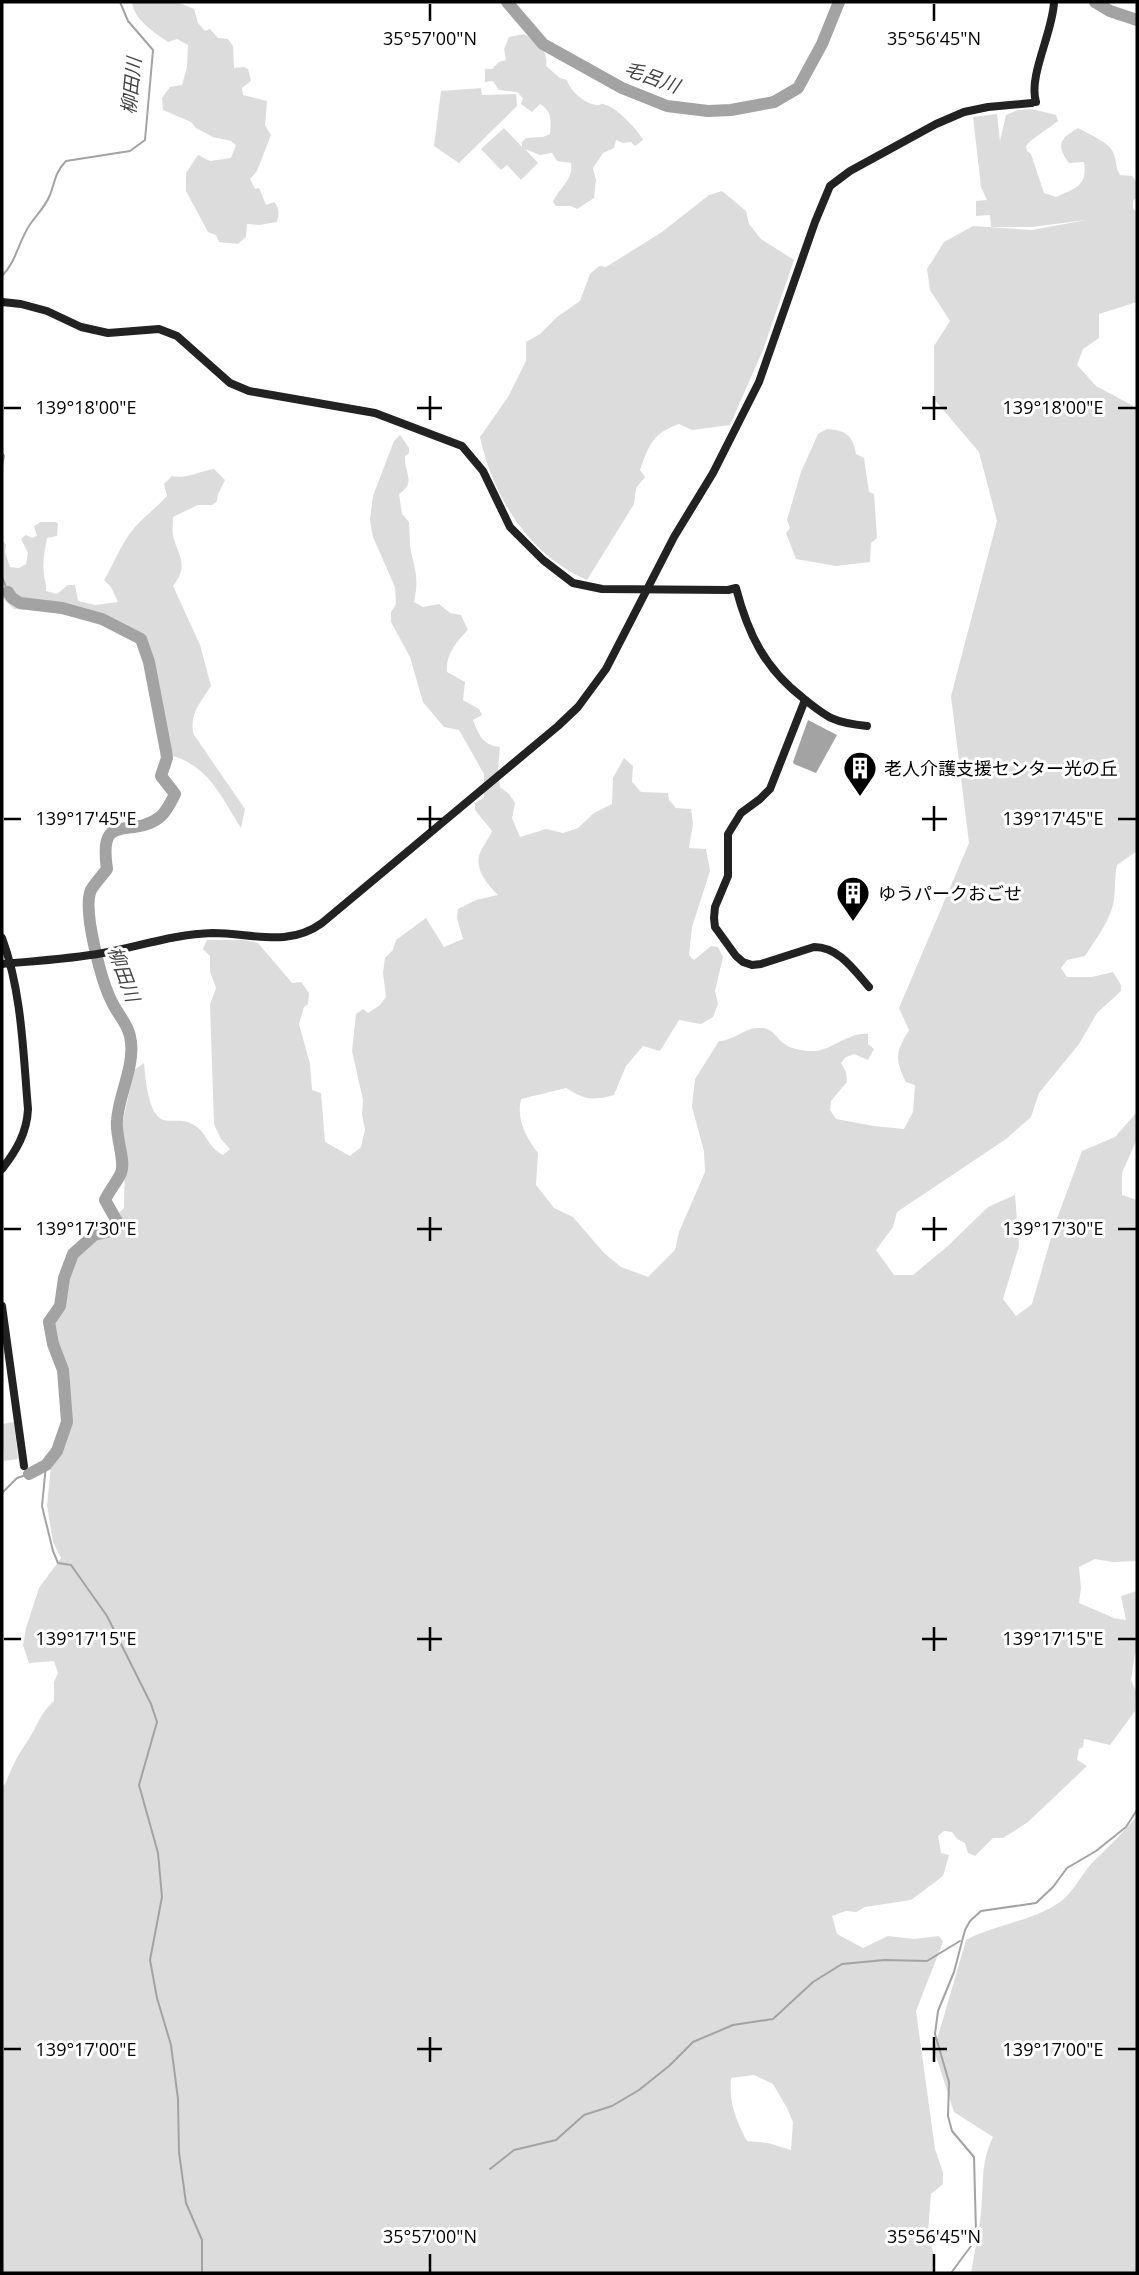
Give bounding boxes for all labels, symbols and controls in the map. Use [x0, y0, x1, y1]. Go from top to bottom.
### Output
text: 35°57'00"N [383, 26, 477, 50]
text: 35°56'45"N [887, 26, 981, 50]
water label: 柳田川 [115, 54, 147, 116]
water label: 毛呂川 [621, 55, 685, 100]
text: 139°18'00"E [36, 395, 136, 419]
text: 139°18'00"E [1003, 395, 1103, 419]
building icon: 老人介護支援センター光の丘 [841, 749, 879, 798]
place label: 老人介護支援センター光の丘 [884, 756, 1118, 780]
text: 139°17'45"E [36, 806, 136, 830]
text: 139°17'45"E [1003, 806, 1103, 830]
building icon: ゆうパークおごせ [834, 874, 872, 923]
place label: ゆうパークおごせ [878, 881, 1022, 905]
water label: 柳田川 [102, 943, 147, 1007]
text: 139°17'30"E [36, 1216, 136, 1240]
text: 139°17'30"E [1003, 1216, 1103, 1240]
text: 139°17'15"E [36, 1626, 136, 1650]
text: 139°17'15"E [1003, 1626, 1103, 1650]
text: 139°17'00"E [36, 2037, 136, 2061]
text: 139°17'00"E [1003, 2037, 1103, 2061]
text: 35°57'00"N [383, 2224, 477, 2248]
text: 35°56'45"N [887, 2224, 981, 2248]

